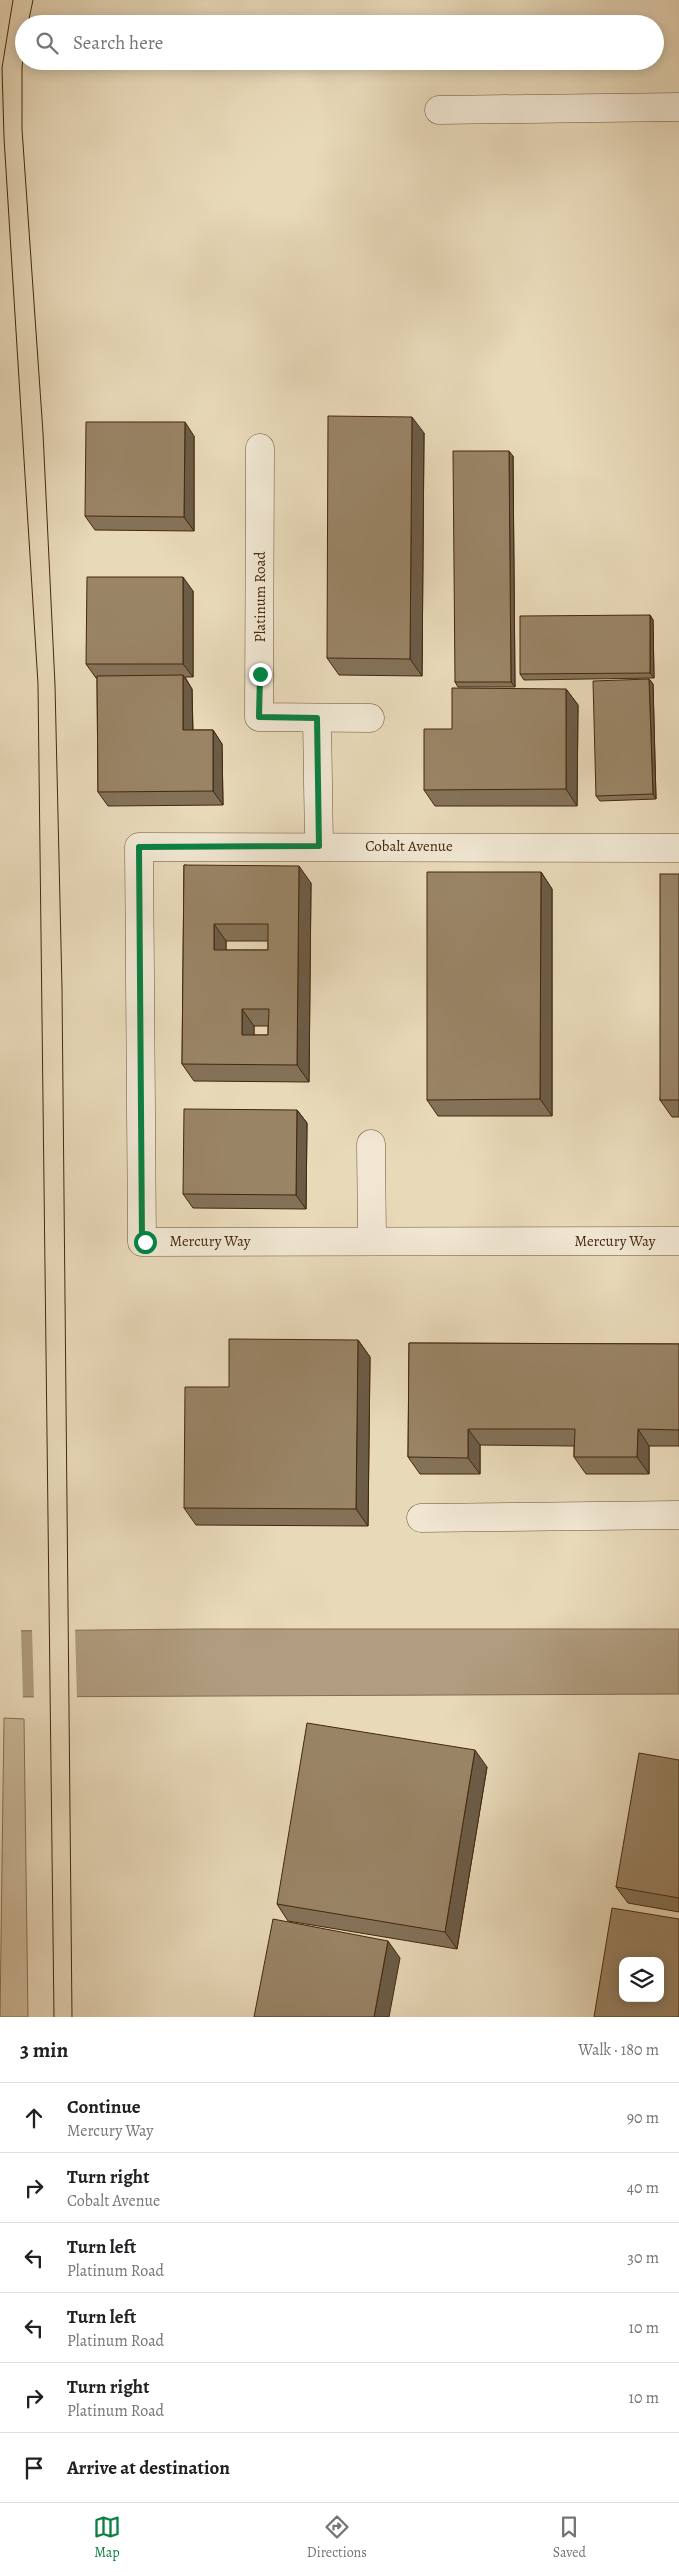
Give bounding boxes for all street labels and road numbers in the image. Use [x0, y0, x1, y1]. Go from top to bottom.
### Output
street label: Platinum Road [250, 551, 270, 643]
street label: Cobalt Avenue [365, 836, 453, 856]
street label: Mercury Way [169, 1231, 251, 1251]
street label: Mercury Way [574, 1231, 656, 1251]

